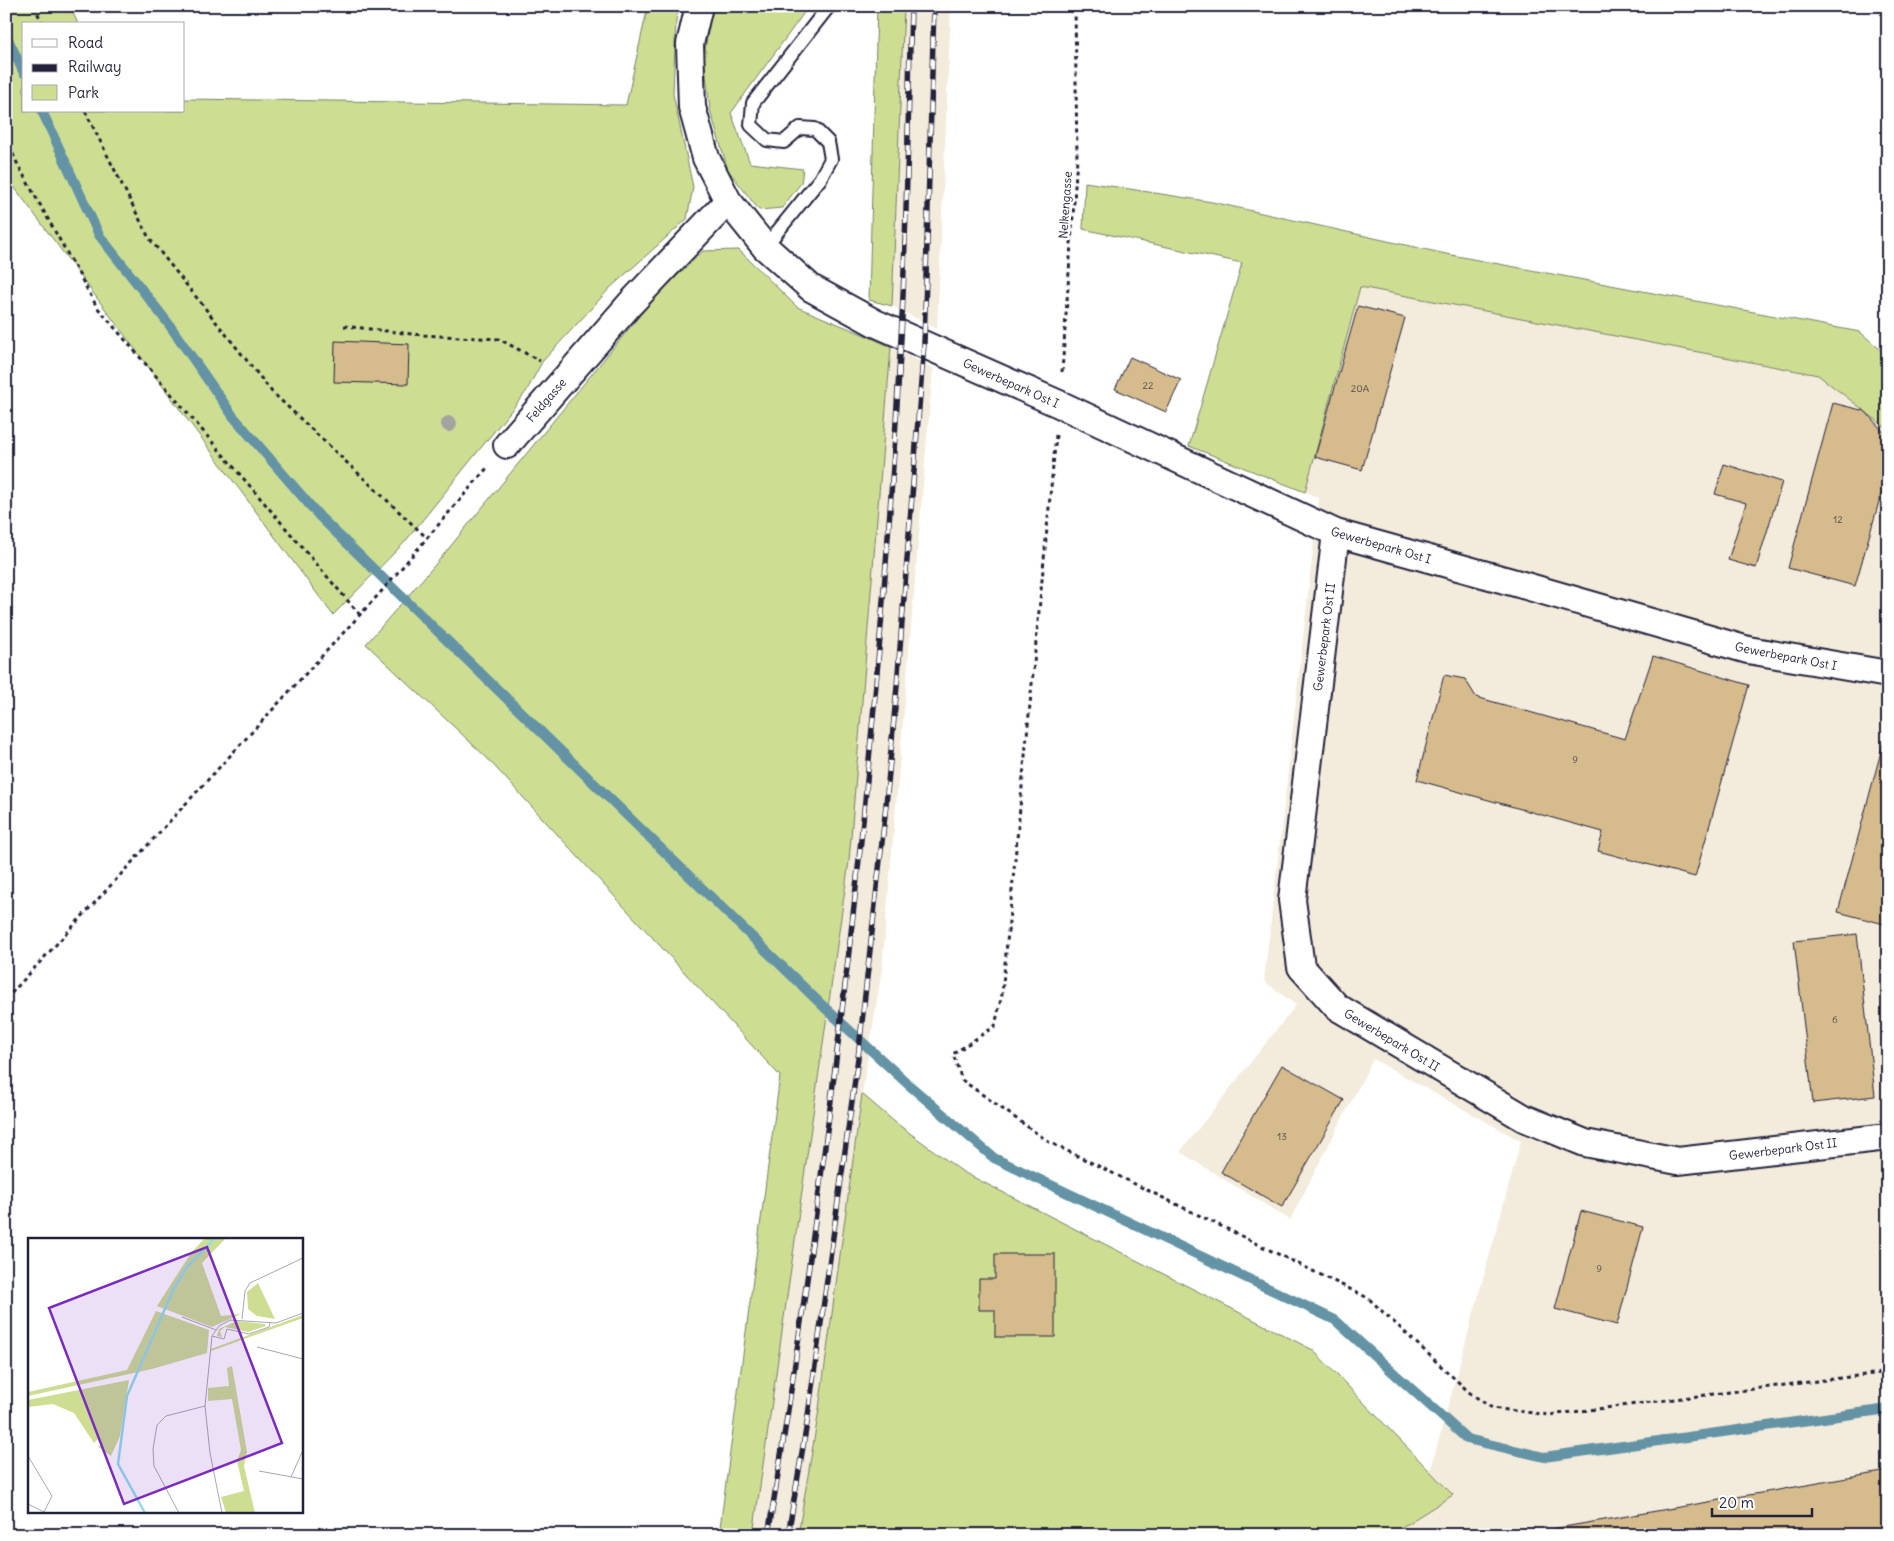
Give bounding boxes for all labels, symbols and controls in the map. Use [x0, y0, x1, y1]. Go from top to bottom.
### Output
legend [22, 22, 185, 112]
text: Road [68, 33, 103, 52]
text: Railway [68, 57, 122, 76]
text: Park [68, 83, 99, 102]
street label: Nelkengasse [1055, 171, 1075, 239]
street label: Gewerbepark Ost I [961, 355, 1061, 411]
street label: Feldgasse [523, 375, 569, 425]
house number: 22 [1143, 379, 1154, 392]
house number: 20A [1351, 382, 1370, 395]
house number: 12 [1833, 513, 1843, 526]
street label: Gewerbepark Ost I [1329, 524, 1433, 566]
street label: Gewerbepark Ost II [1310, 582, 1338, 692]
street label: Gewerbepark Ost I [1734, 639, 1838, 673]
house number: 9 [1572, 753, 1578, 766]
street label: Gewerbepark Ost II [1342, 1006, 1442, 1074]
house number: 6 [1832, 1013, 1838, 1026]
house number: 13 [1277, 1130, 1287, 1143]
street label: Gewerbepark Ost II [1728, 1135, 1838, 1163]
inset map [28, 1238, 302, 1514]
house number: 9 [1596, 1262, 1602, 1275]
scale bar [1712, 1486, 1812, 1518]
text: 20 m [1719, 1493, 1754, 1512]

